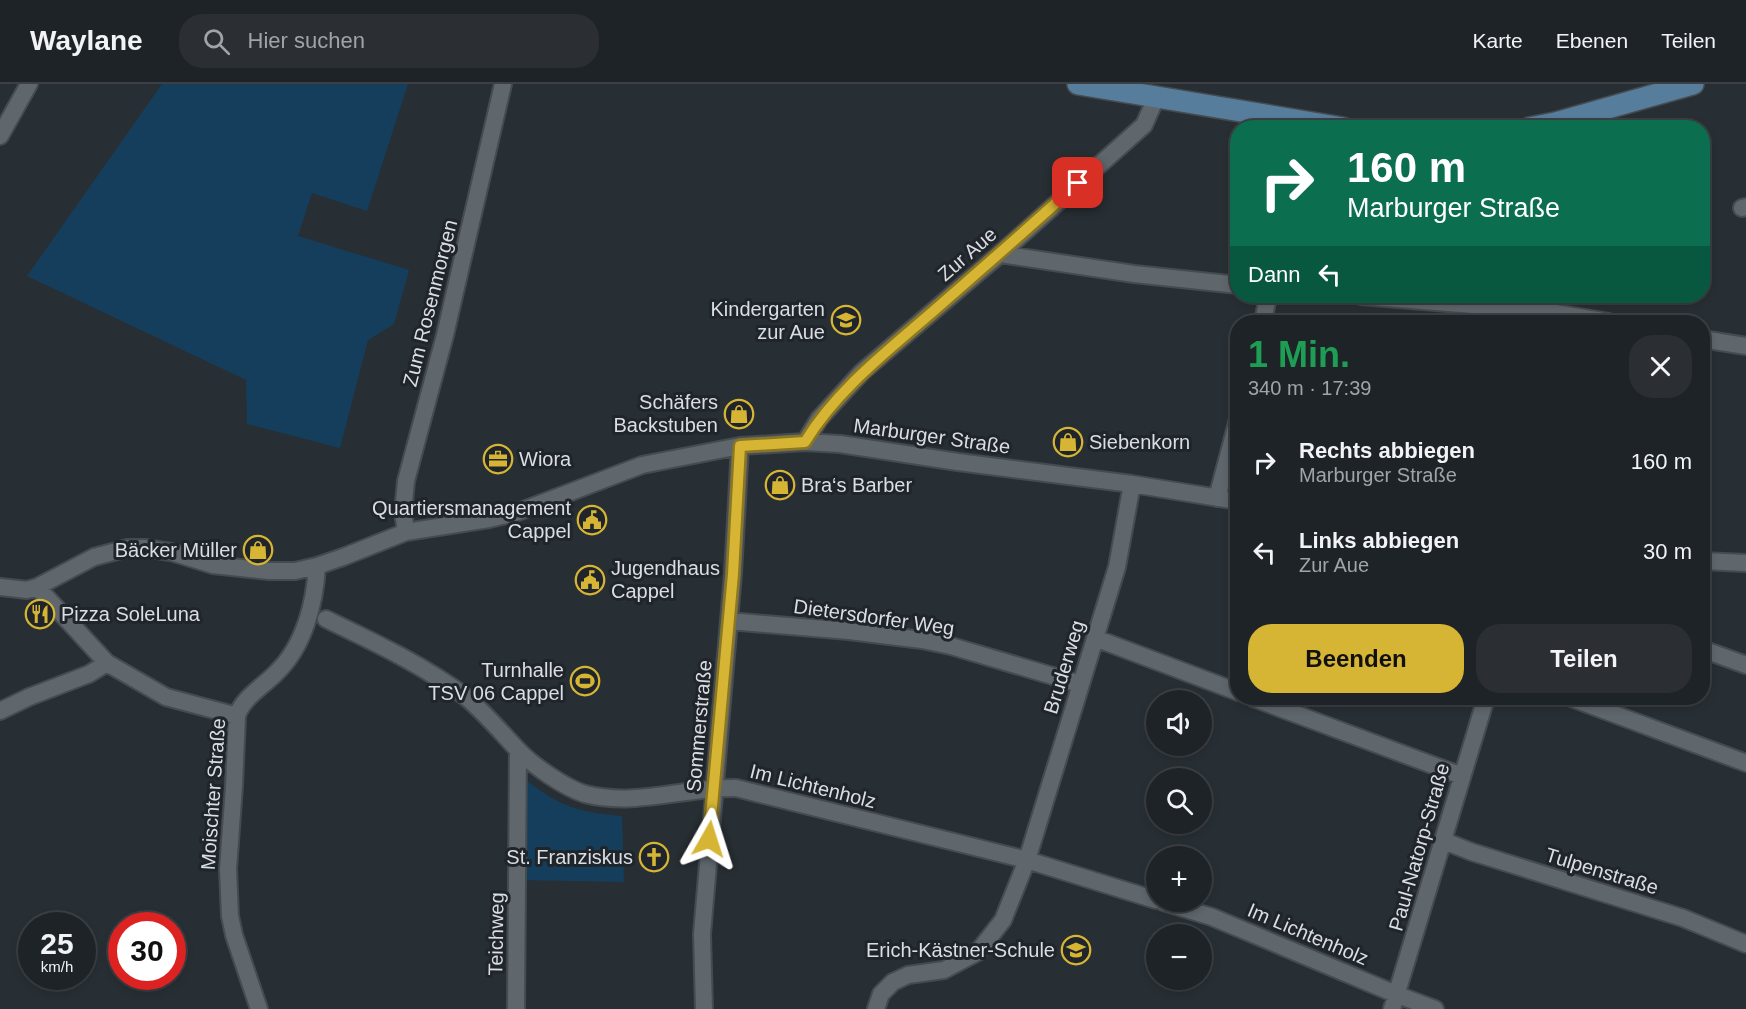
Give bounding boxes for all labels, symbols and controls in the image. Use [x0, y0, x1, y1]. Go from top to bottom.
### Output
search box [179, 14, 599, 68]
text: Waylane [30, 25, 143, 56]
icon: search [200, 25, 233, 58]
text: Hier suchen [248, 28, 365, 53]
text: Karte [1473, 29, 1523, 52]
text: Ebenen [1556, 29, 1628, 52]
text: Teilen [1661, 29, 1716, 52]
icon: right [1248, 144, 1326, 222]
text: 160 m [1347, 144, 1466, 191]
pin [1052, 157, 1103, 208]
icon: arrive [1061, 166, 1094, 199]
text: Marburger Straße [1347, 193, 1560, 223]
street label: Zum Rosenmorgen [399, 217, 461, 389]
street label: Zur Aue [933, 223, 1001, 285]
icon: left [1313, 258, 1346, 291]
text: Dann [1248, 262, 1301, 287]
place label: Kindergarten zur Aue [710, 298, 825, 343]
school or university icon: Kindergarten zur Aue [830, 304, 862, 336]
text: 1 Min. [1248, 334, 1350, 375]
button: close [1629, 335, 1692, 398]
text: 340 m · 17:39 [1248, 377, 1371, 399]
place label: Schäfers Backstuben [613, 391, 718, 436]
shop icon: Schäfers Backstuben [723, 398, 755, 430]
street label: Marburger Straße [852, 414, 1012, 458]
shop icon: Siebenkorn [1052, 426, 1084, 458]
place label: Siebenkorn [1089, 431, 1190, 453]
text: Rechts abbiegen [1299, 438, 1475, 463]
office icon: Wiora [482, 443, 514, 475]
icon: right [1248, 446, 1281, 479]
place label: Wiora [519, 448, 572, 470]
text: 160 m [1631, 449, 1692, 474]
text: Marburger Straße [1299, 464, 1457, 486]
shop icon: Bra‘s Barber [764, 469, 796, 501]
place label: Bra‘s Barber [801, 474, 912, 496]
place label: Quartiersmanagement Cappel [372, 497, 571, 542]
public building icon: Quartiersmanagement Cappel [576, 504, 608, 536]
text: Links abbiegen [1299, 528, 1459, 553]
shop icon: Bäcker Müller [242, 534, 274, 566]
icon: left [1248, 536, 1281, 569]
place label: Bäcker Müller [115, 539, 237, 561]
text: 30 m [1643, 539, 1692, 564]
text: Zur Aue [1299, 554, 1369, 576]
place label: Jugendhaus Cappel [611, 557, 720, 602]
public building icon: Jugendhaus Cappel [574, 564, 606, 596]
street label: Dietersdorfer Weg [792, 595, 956, 639]
restaurant icon: Pizza SoleLuna [24, 598, 56, 630]
place label: Pizza SoleLuna [61, 603, 201, 625]
street label: Bruderweg [1039, 618, 1089, 716]
button: Beenden [1248, 624, 1464, 693]
button: Teilen [1476, 624, 1692, 693]
place label: Turnhalle TSV 06 Cappel [428, 659, 564, 704]
street label: Sommerstraße [682, 659, 716, 793]
sports icon: Turnhalle TSV 06 Cappel [569, 665, 601, 697]
map controls [1146, 690, 1212, 990]
button: sound [1146, 690, 1212, 756]
street label: Moischter Straße [197, 717, 229, 871]
street label: Im Lichtenholz [748, 760, 878, 812]
street label: Paul-Natorp-Straße [1385, 761, 1453, 933]
button: search [1146, 768, 1212, 834]
position arrow [677, 807, 741, 871]
church icon: St. Franziskus [638, 841, 670, 873]
street label: Tulpenstraße [1543, 843, 1661, 899]
place label: St. Franziskus [506, 846, 633, 868]
button: + [1146, 846, 1212, 912]
street label: Teichweg [484, 892, 508, 976]
street label: Im Lichtenholz [1244, 899, 1372, 969]
speed limit sign: 30 [108, 912, 186, 990]
button: − [1146, 924, 1212, 990]
text: 25 [40, 927, 74, 960]
school or university icon: Erich-Kästner-Schule [1060, 934, 1092, 966]
place label: Erich-Kästner-Schule [866, 939, 1055, 961]
text: km/h [41, 958, 73, 975]

